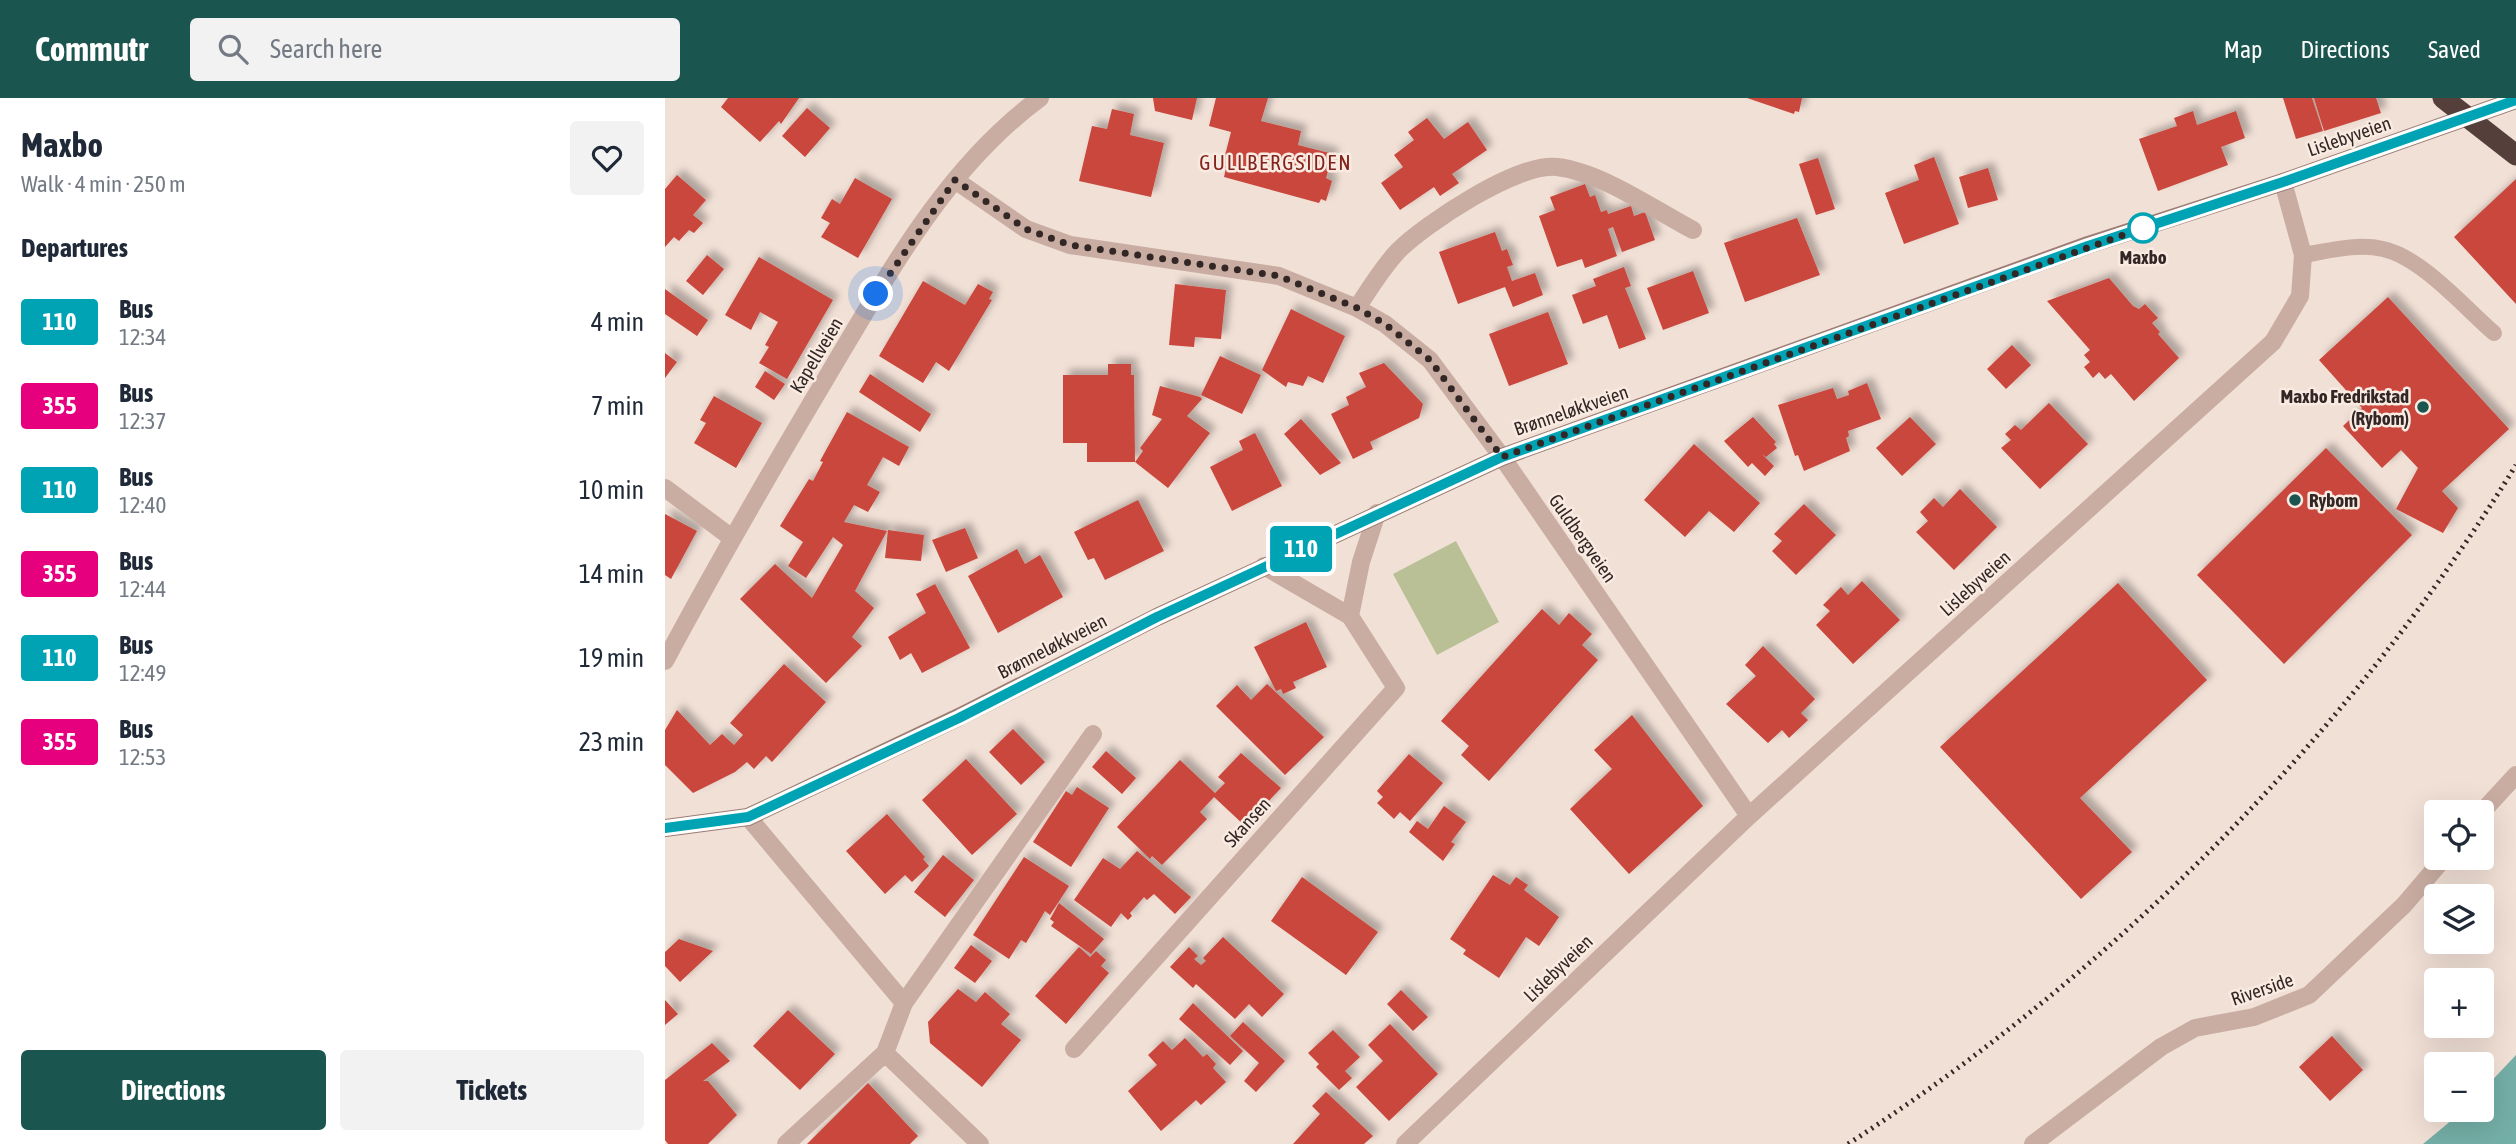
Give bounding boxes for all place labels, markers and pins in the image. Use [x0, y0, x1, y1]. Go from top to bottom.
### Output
marker: Maxbo [2128, 213, 2158, 243]
place label: Maxbo [2119, 246, 2167, 268]
place label: Maxbo Fredrikstad (Rybom) [2280, 385, 2409, 429]
marker: Maxbo Fredrikstad (Rybom) [2415, 399, 2431, 415]
place label: Rybom [2309, 489, 2358, 511]
marker: Rybom [2287, 492, 2303, 508]

